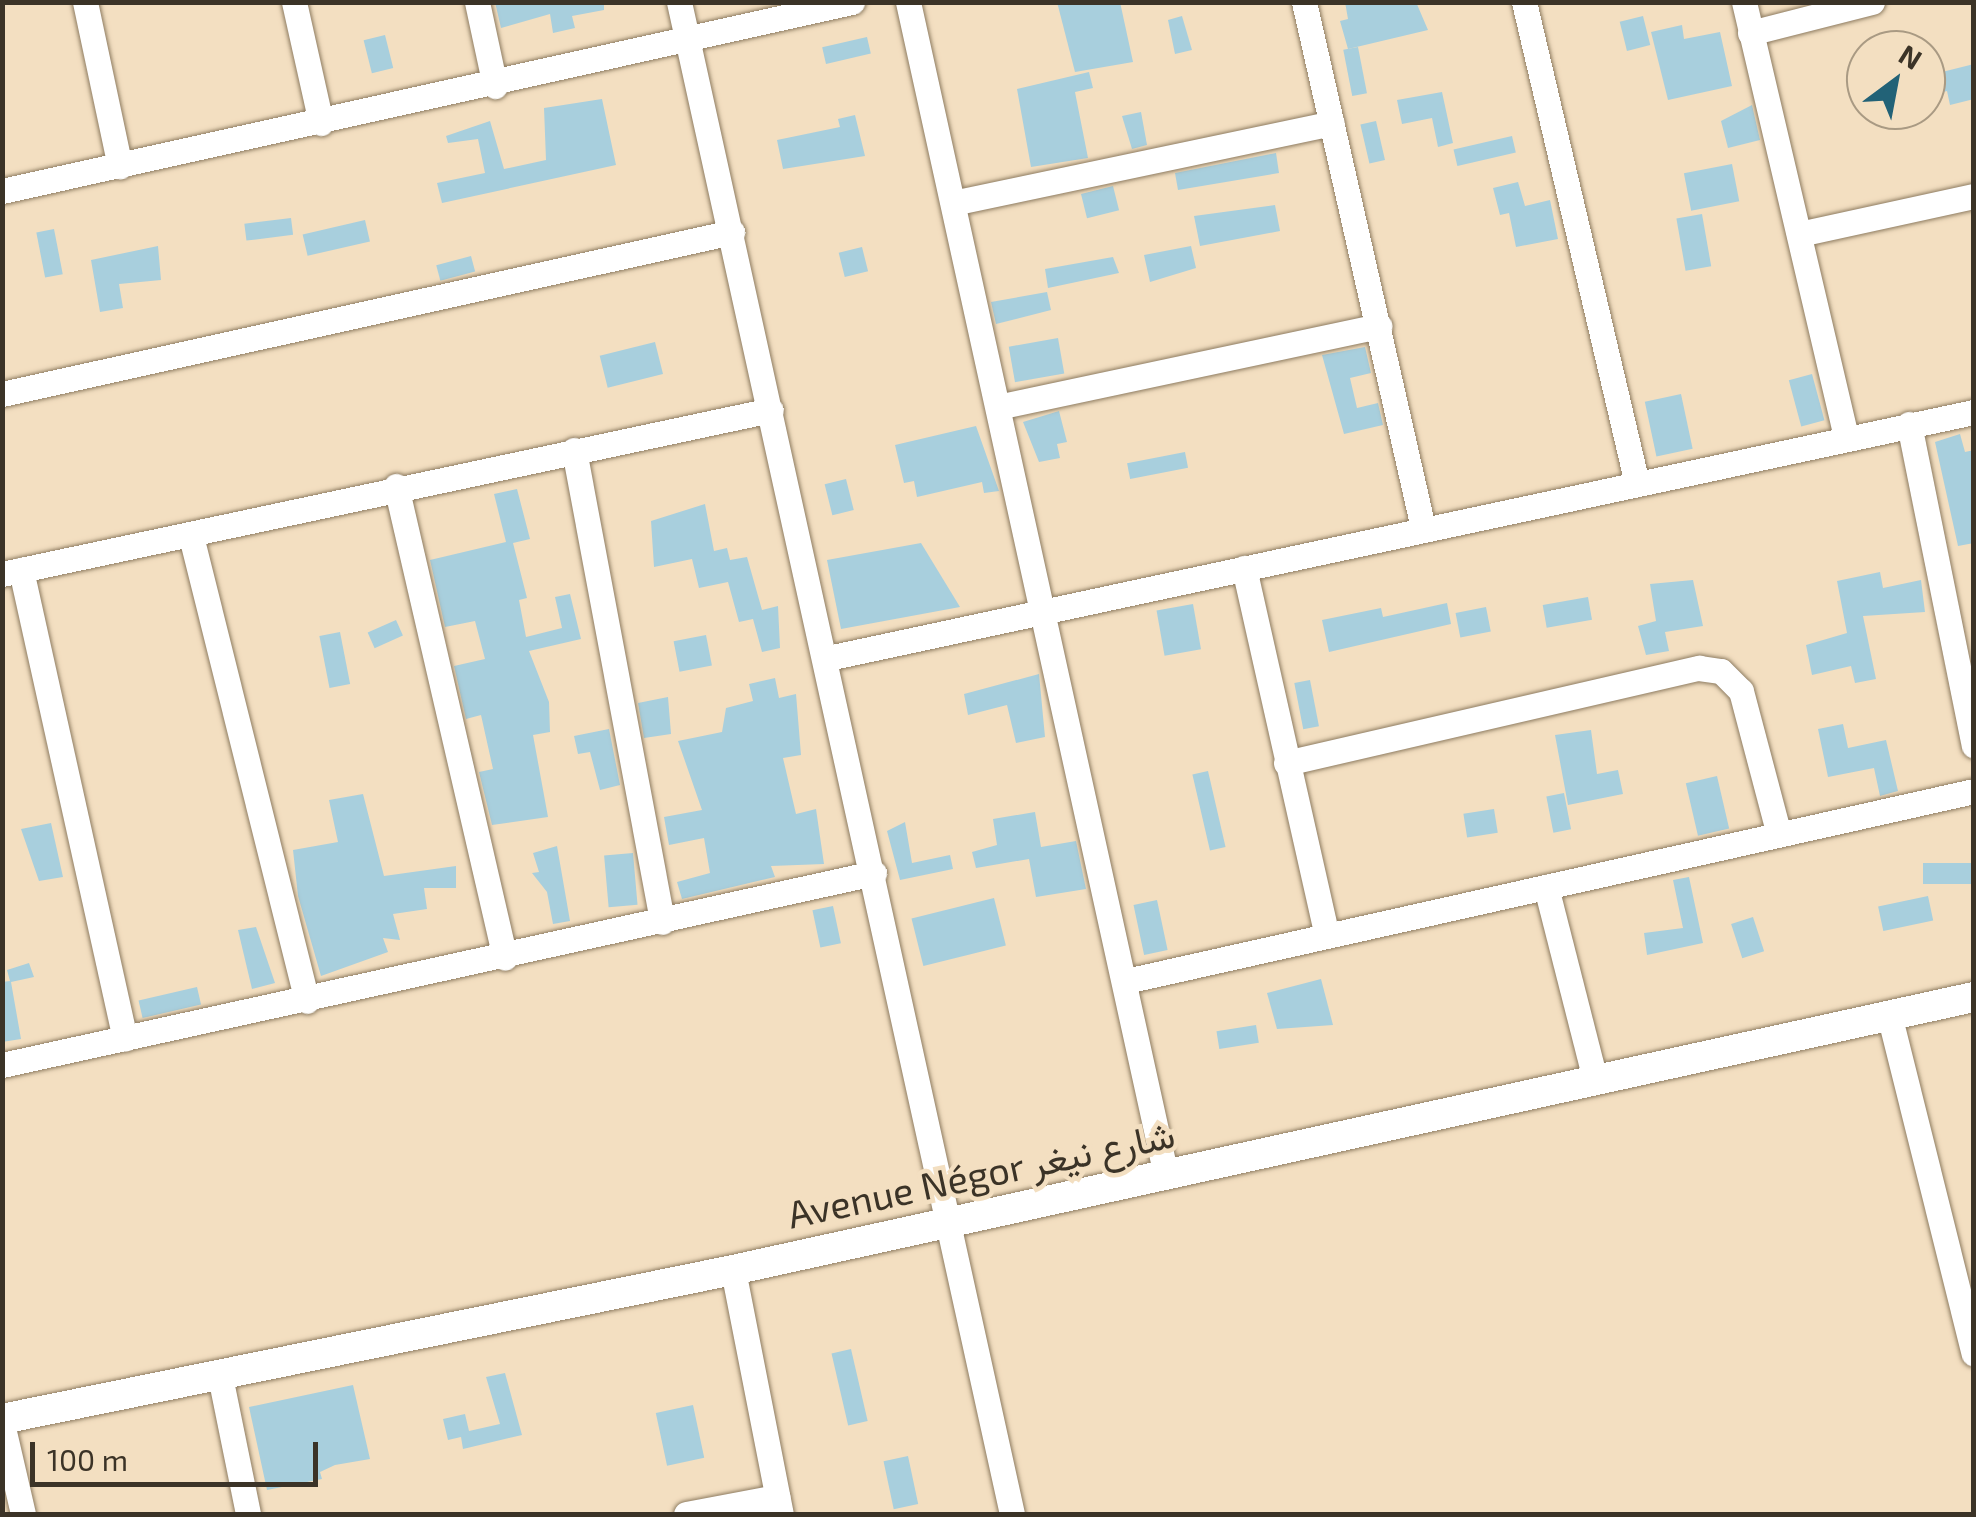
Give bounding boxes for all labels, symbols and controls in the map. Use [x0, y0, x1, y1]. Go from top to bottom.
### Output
north arrow [1846, 30, 1946, 130]
text: N [1893, 36, 1928, 76]
street label: Avenue Négor شارع نيغر [783, 1111, 1179, 1237]
scale bar [35, 1422, 322, 1484]
text: 100 m [47, 1441, 128, 1477]

